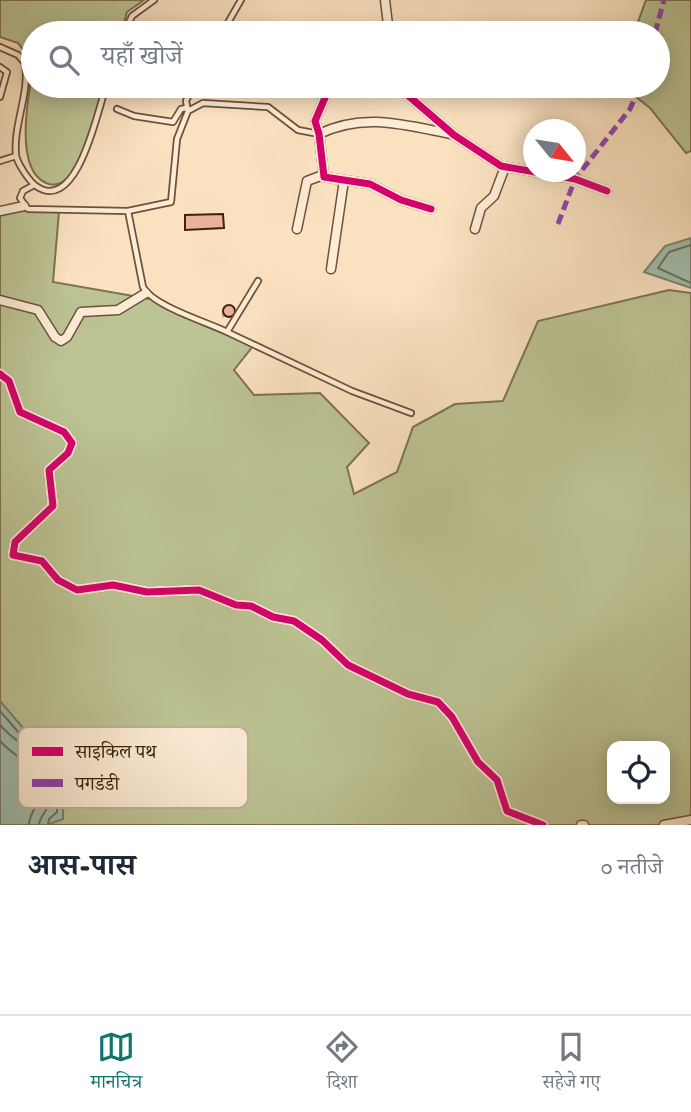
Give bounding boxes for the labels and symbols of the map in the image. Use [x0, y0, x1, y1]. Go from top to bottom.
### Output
north arrow [523, 119, 586, 182]
legend [18, 727, 248, 808]
text: साइकिल पथ [74, 741, 157, 764]
text: पगडंडी [74, 773, 120, 796]

